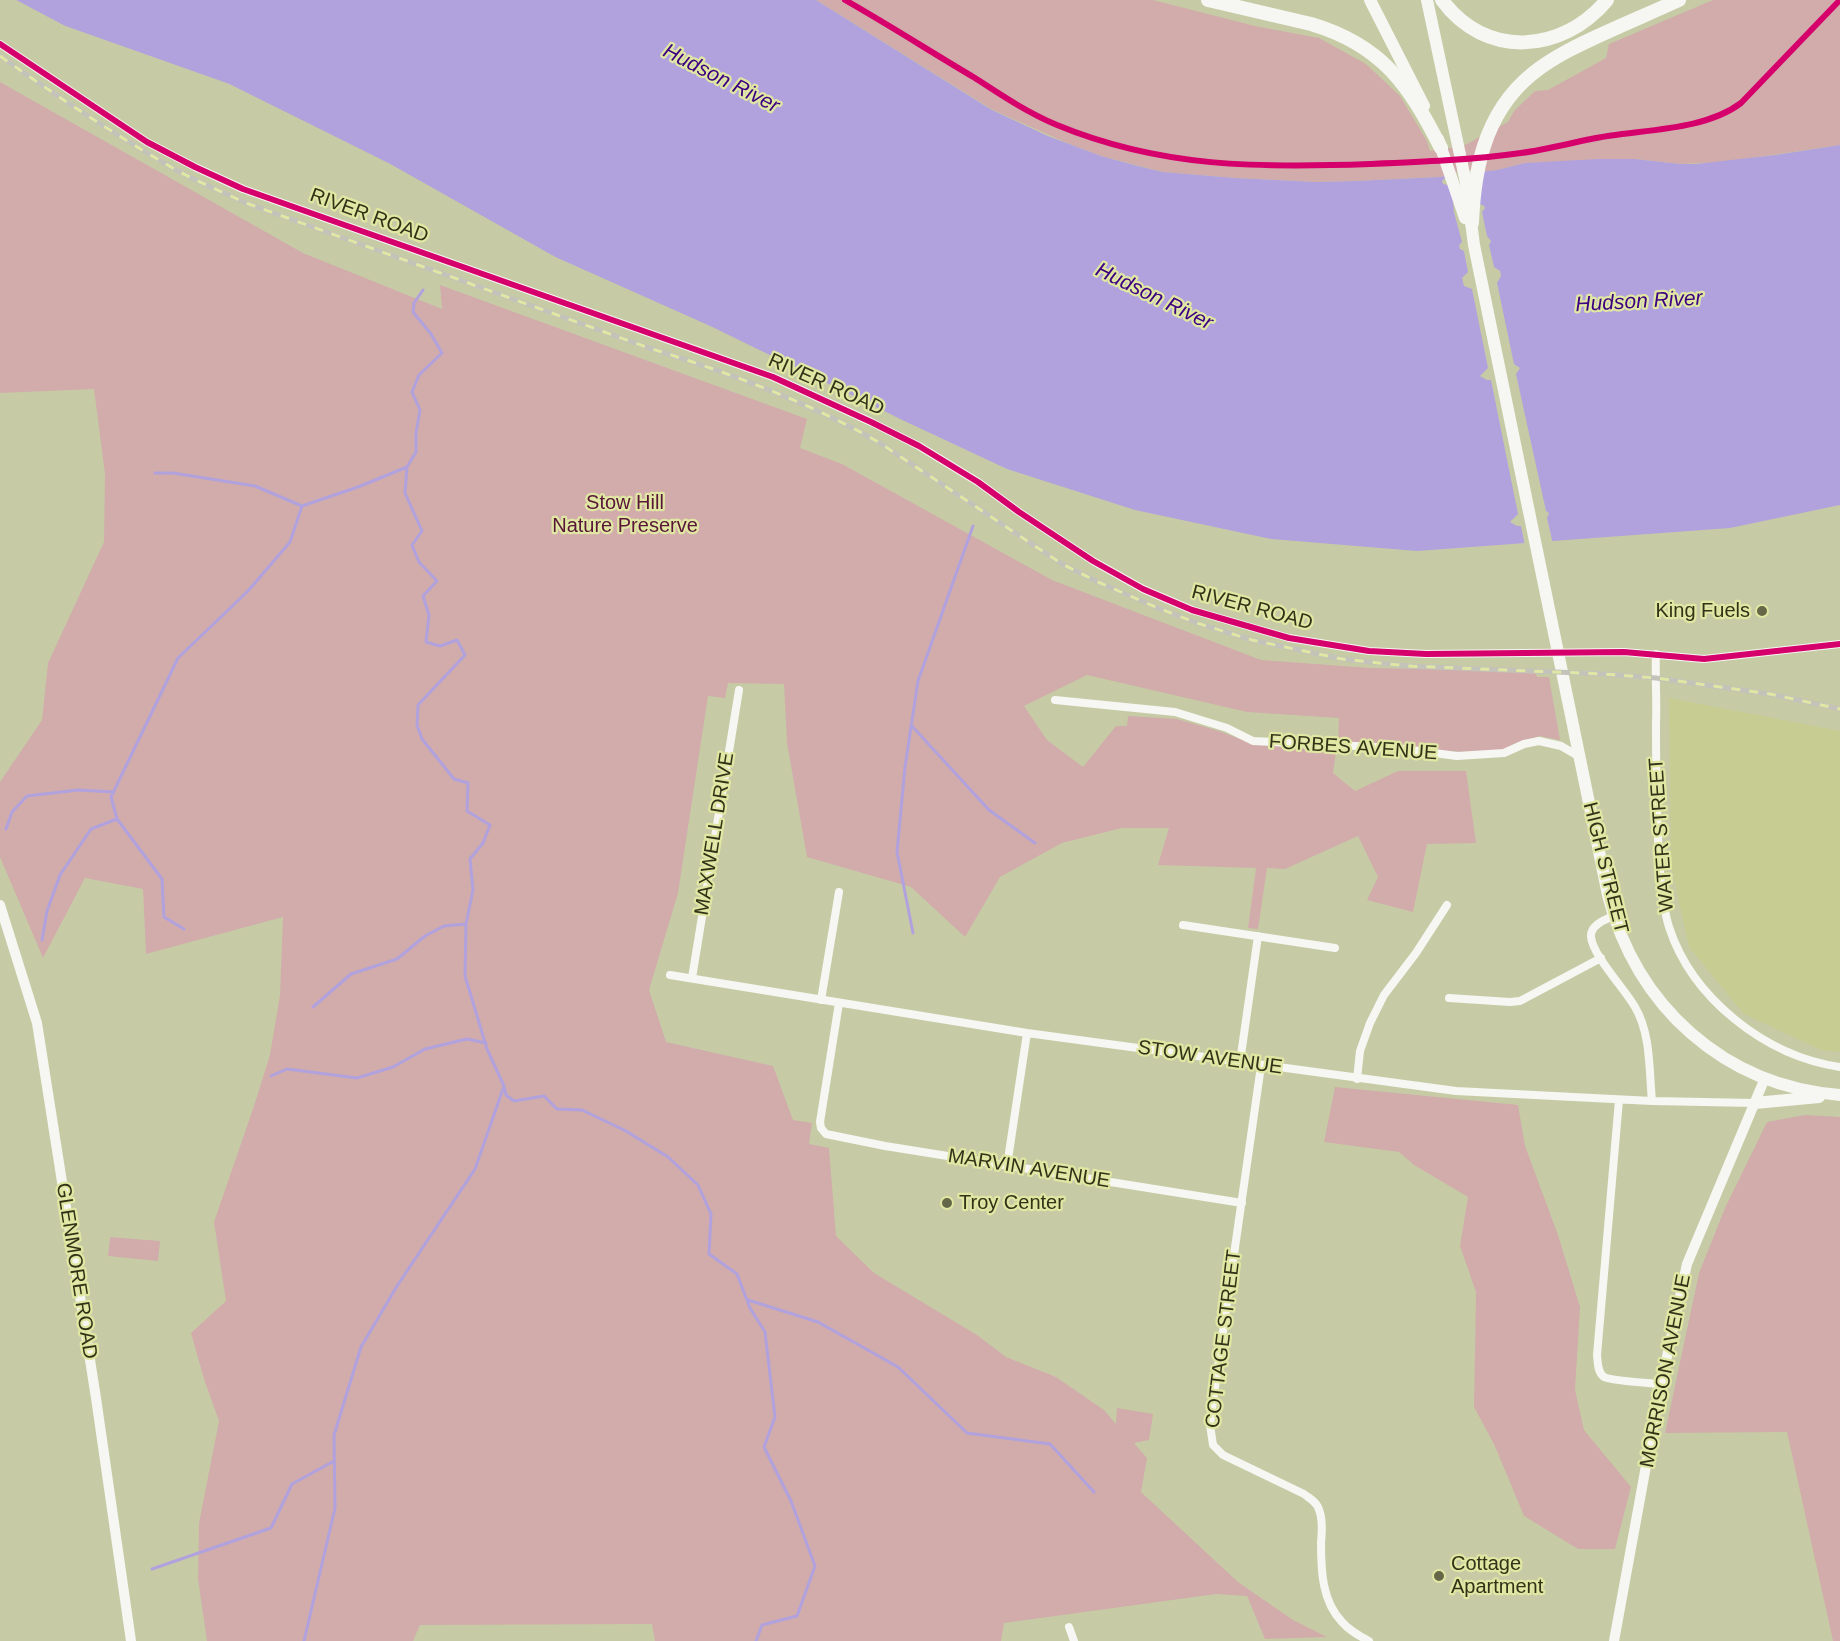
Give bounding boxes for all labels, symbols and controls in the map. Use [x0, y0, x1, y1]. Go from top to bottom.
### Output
water label: Hudson River [659, 39, 783, 119]
street label: RIVER ROAD [306, 183, 432, 249]
water label: Hudson River [1091, 258, 1217, 336]
water label: Hudson River [1575, 286, 1703, 318]
street label: RIVER ROAD [764, 349, 888, 421]
park label: Stow Hill Nature Preserve [552, 491, 698, 538]
street label: RIVER ROAD [1189, 580, 1315, 636]
place label: King Fuels [1656, 599, 1750, 623]
marker: King Fuels [1755, 604, 1769, 618]
street label: FORBES AVENUE [1268, 730, 1438, 766]
street label: MAXWELL DRIVE [690, 751, 740, 917]
street label: WATER STREET [1645, 757, 1679, 913]
street label: HIGH STREET [1577, 800, 1633, 936]
street label: STOW AVENUE [1136, 1036, 1284, 1080]
street label: MARVIN AVENUE [946, 1144, 1112, 1194]
street label: GLENMORE ROAD [50, 1181, 102, 1361]
place label: Troy Center [959, 1191, 1064, 1215]
marker: Troy Center [940, 1196, 954, 1210]
street label: COTTAGE STREET [1201, 1248, 1247, 1430]
street label: MORRISON AVENUE [1635, 1272, 1697, 1470]
place label: Cottage Apartment [1451, 1552, 1543, 1599]
marker: Cottage Apartment [1432, 1569, 1446, 1583]

